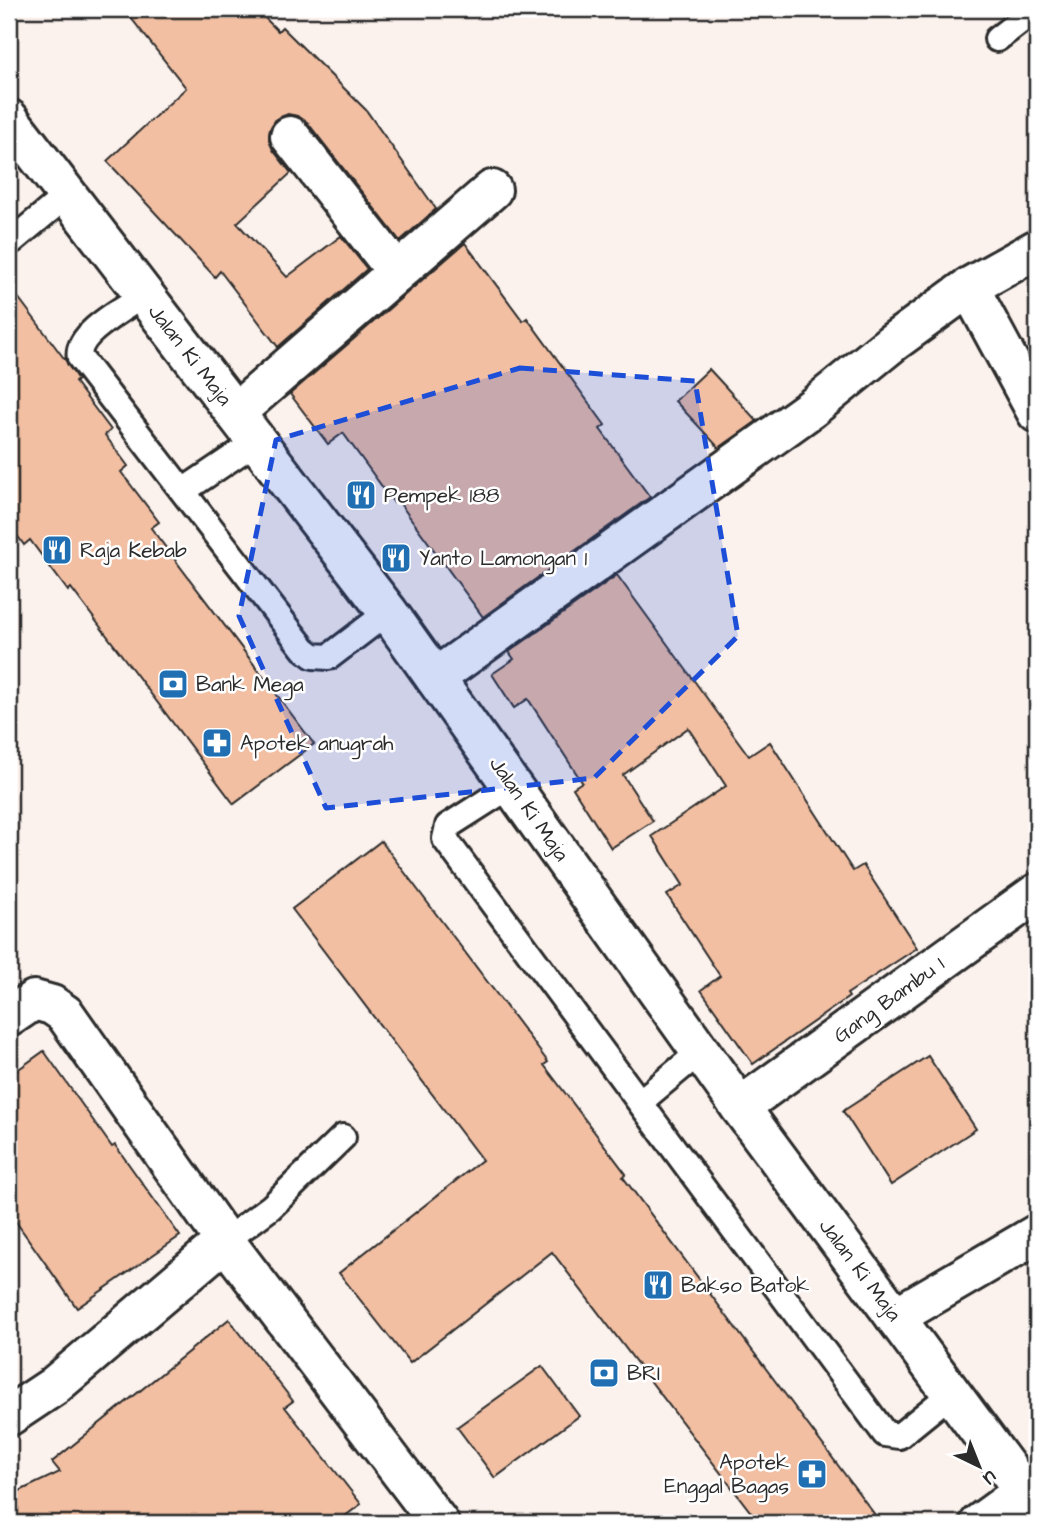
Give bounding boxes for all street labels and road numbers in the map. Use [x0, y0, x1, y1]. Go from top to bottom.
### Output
street label: Jalan Ki Maja [141, 298, 239, 412]
street label: Jalan Ki Maja [482, 751, 576, 867]
street label: Gang Bambu 1 [828, 950, 952, 1052]
street label: Jalan Ki Maja [812, 1213, 908, 1327]

